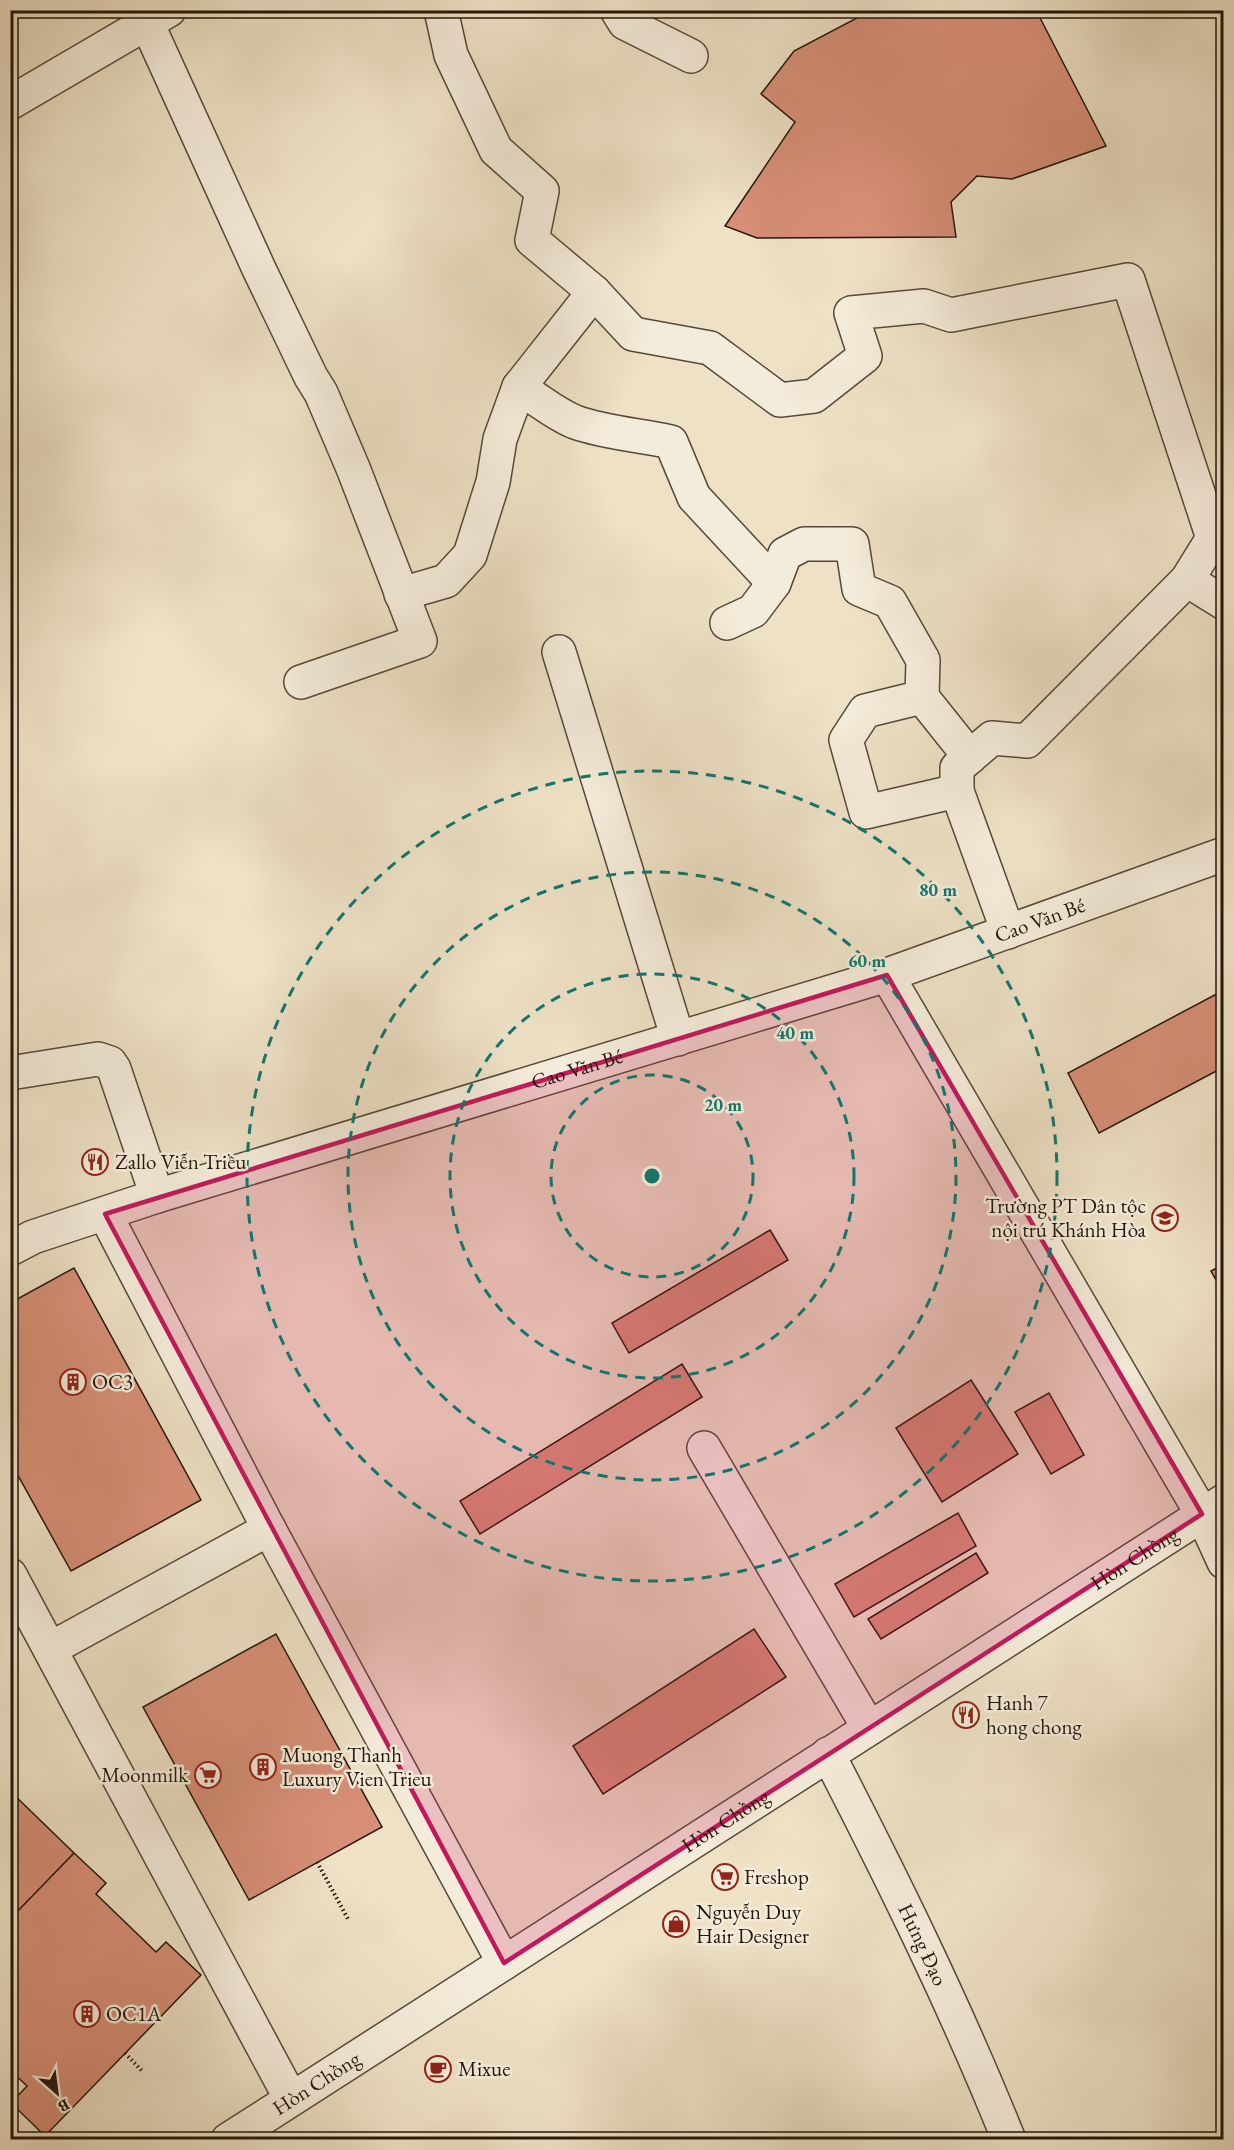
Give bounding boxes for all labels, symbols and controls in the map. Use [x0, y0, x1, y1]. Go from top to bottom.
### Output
text: 80 m [919, 878, 957, 901]
street label: Cao Văn Bé [991, 891, 1088, 948]
text: 60 m [848, 949, 886, 972]
text: 40 m [776, 1021, 814, 1044]
street label: Cao Văn Bé [528, 1042, 626, 1095]
text: 20 m [704, 1093, 742, 1116]
restaurant icon: Zallo Viễn Triều [80, 1147, 110, 1177]
place label: Zallo Viễn Triều [115, 1148, 246, 1175]
centre of rings [642, 1166, 662, 1186]
place label: Trường PT Dân tộc nội trú Khánh Hòa [985, 1192, 1147, 1243]
school or university icon: Trường PT Dân tộc nội trú Khánh Hòa [1150, 1203, 1180, 1233]
building icon: OC3 [58, 1367, 88, 1397]
place label: OC3 [92, 1368, 133, 1395]
street label: Hòn Chồng [1085, 1519, 1184, 1596]
place label: Hanh 7 hong chong [986, 1689, 1082, 1740]
restaurant icon: Hanh 7 hong chong [951, 1700, 981, 1730]
place label: Muong Thanh Luxury Vien Trieu [282, 1741, 432, 1792]
building icon: Muong Thanh Luxury Vien Trieu [248, 1752, 278, 1782]
supermarket icon: Moonmilk [193, 1760, 223, 1790]
place label: Moonmilk [101, 1761, 189, 1788]
street label: Hòn Chồng [676, 1782, 775, 1859]
supermarket icon: Freshop [710, 1862, 740, 1892]
place label: Freshop [744, 1863, 809, 1890]
place label: Nguyễn Duy Hair Designer [696, 1898, 809, 1949]
street label: Hưng Đạo [892, 1899, 954, 1990]
shop icon: Nguyễn Duy Hair Designer [661, 1909, 691, 1939]
building icon: OC1A [72, 1999, 102, 2029]
place label: OC1A [106, 2000, 162, 2027]
street label: Hòn Chồng [267, 2044, 366, 2121]
cafe icon: Mixue [423, 2054, 453, 2084]
place label: Mixue [458, 2055, 510, 2082]
north arrow [27, 2063, 87, 2123]
text: B [54, 2094, 73, 2117]

